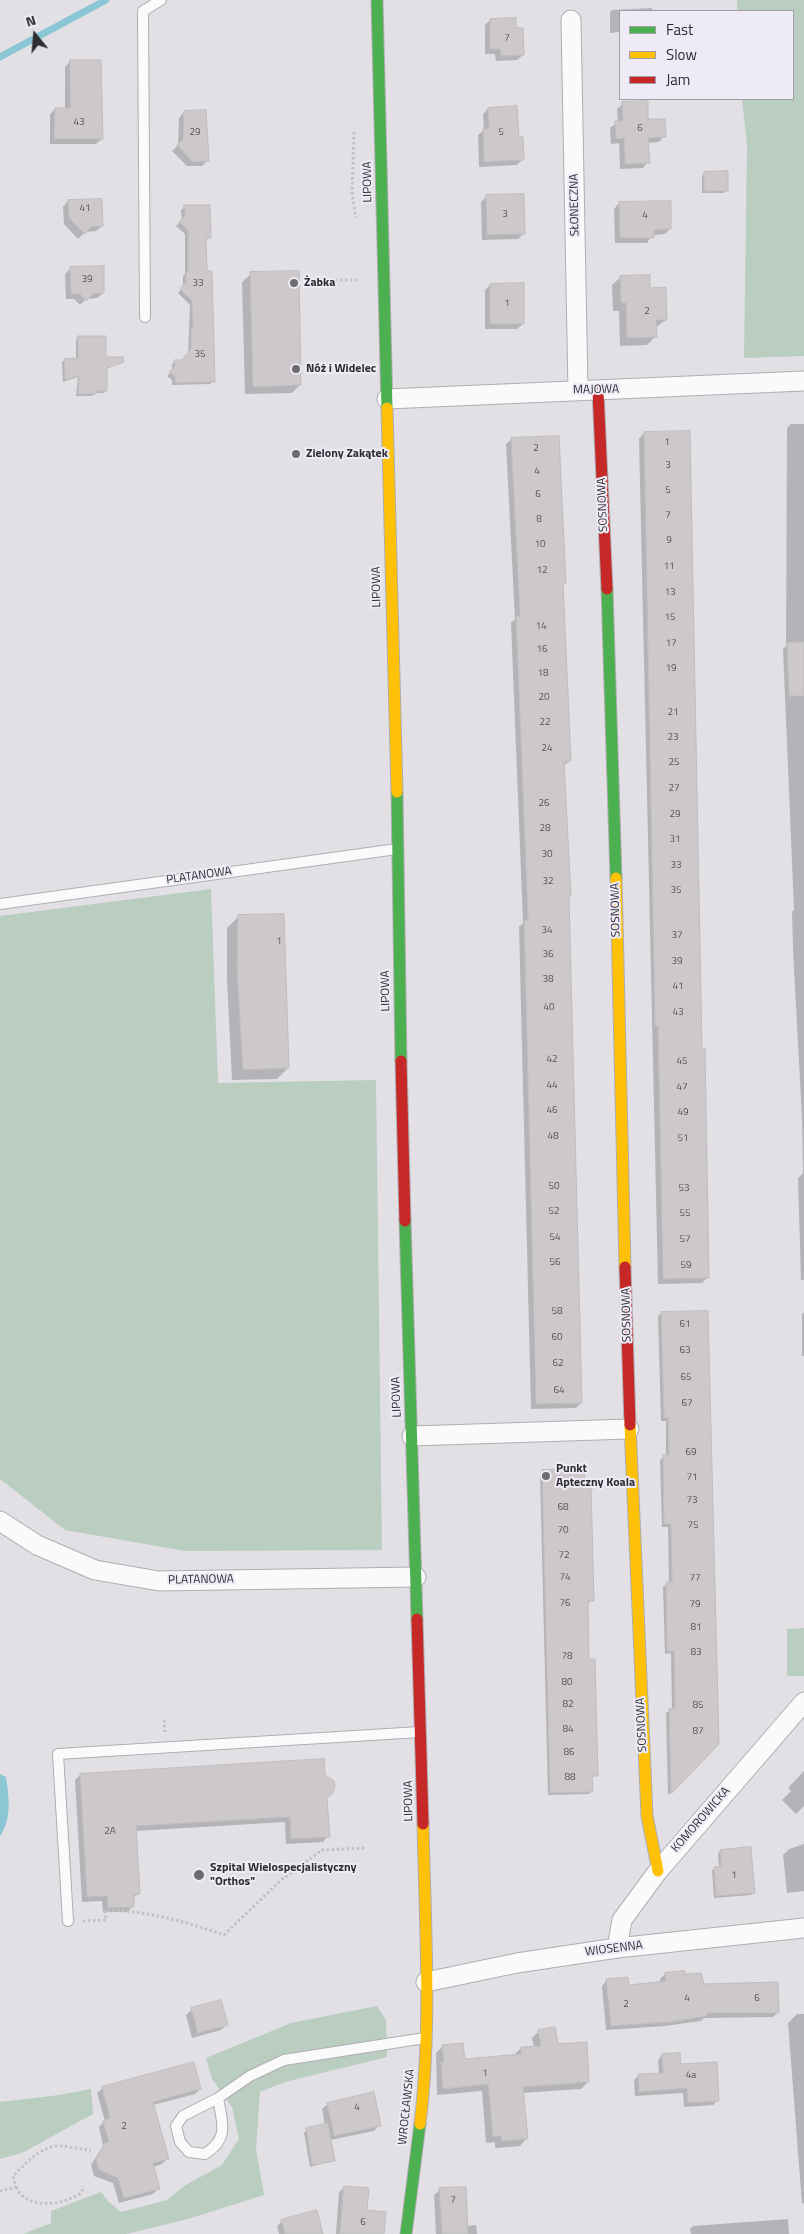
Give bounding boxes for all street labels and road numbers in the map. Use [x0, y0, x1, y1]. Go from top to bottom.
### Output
street label: LIPOWA [360, 161, 376, 203]
street label: SŁONECZNA [567, 173, 583, 237]
street label: MAJOWA [573, 382, 619, 398]
street label: SOSNOWA [595, 478, 611, 532]
street label: LIPOWA [369, 566, 385, 608]
street label: PLATANOWA [165, 864, 233, 888]
street label: SOSNOWA [608, 883, 624, 937]
street label: LIPOWA [378, 970, 394, 1012]
street label: SOSNOWA [619, 1288, 635, 1342]
street label: LIPOWA [389, 1376, 405, 1418]
street label: PLATANOWA [168, 1572, 234, 1588]
street label: SOSNOWA [633, 1697, 651, 1753]
street label: LIPOWA [401, 1780, 417, 1822]
street label: KOMOROWICKA [669, 1784, 733, 1856]
street label: WIOSENNA [584, 1938, 644, 1960]
street label: WROCŁAWSKA [396, 2068, 418, 2146]

